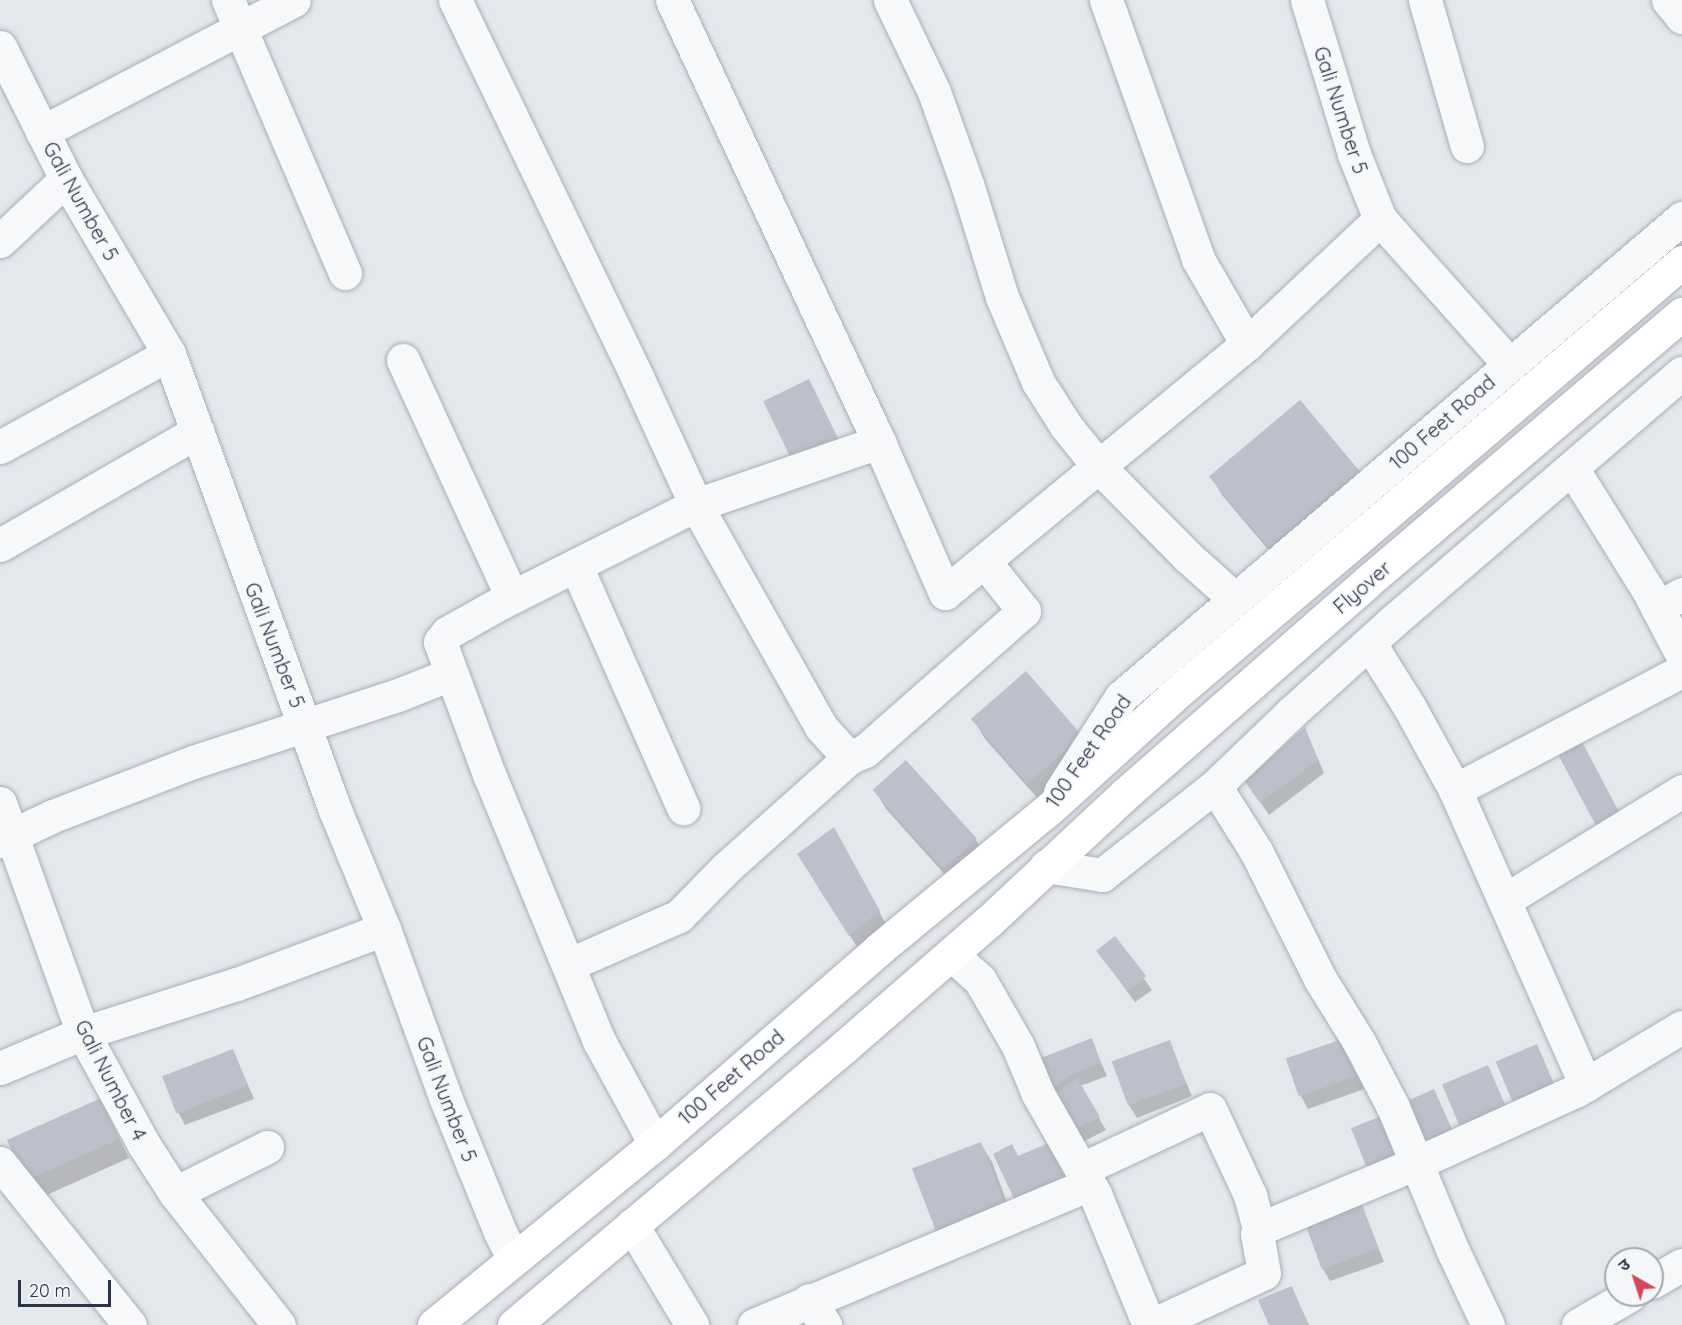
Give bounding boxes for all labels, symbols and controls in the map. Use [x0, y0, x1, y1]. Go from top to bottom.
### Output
street label: Gali Number 5 [1309, 43, 1373, 177]
street label: Gali Number 5 [38, 137, 124, 265]
street label: 100 Feet Road [1384, 370, 1500, 474]
street label: Flyover [1328, 556, 1396, 618]
street label: Gali Number 5 [240, 579, 310, 711]
street label: 100 Feet Road [1040, 690, 1136, 812]
street label: Gali Number 4 [70, 1016, 152, 1144]
street label: 100 Feet Road [673, 1025, 789, 1129]
street label: Gali Number 5 [412, 1033, 482, 1165]
north arrow [1604, 1247, 1664, 1307]
text: उ [1614, 1254, 1634, 1275]
scale bar [21, 1268, 114, 1306]
text: 20 m [29, 1279, 71, 1302]

